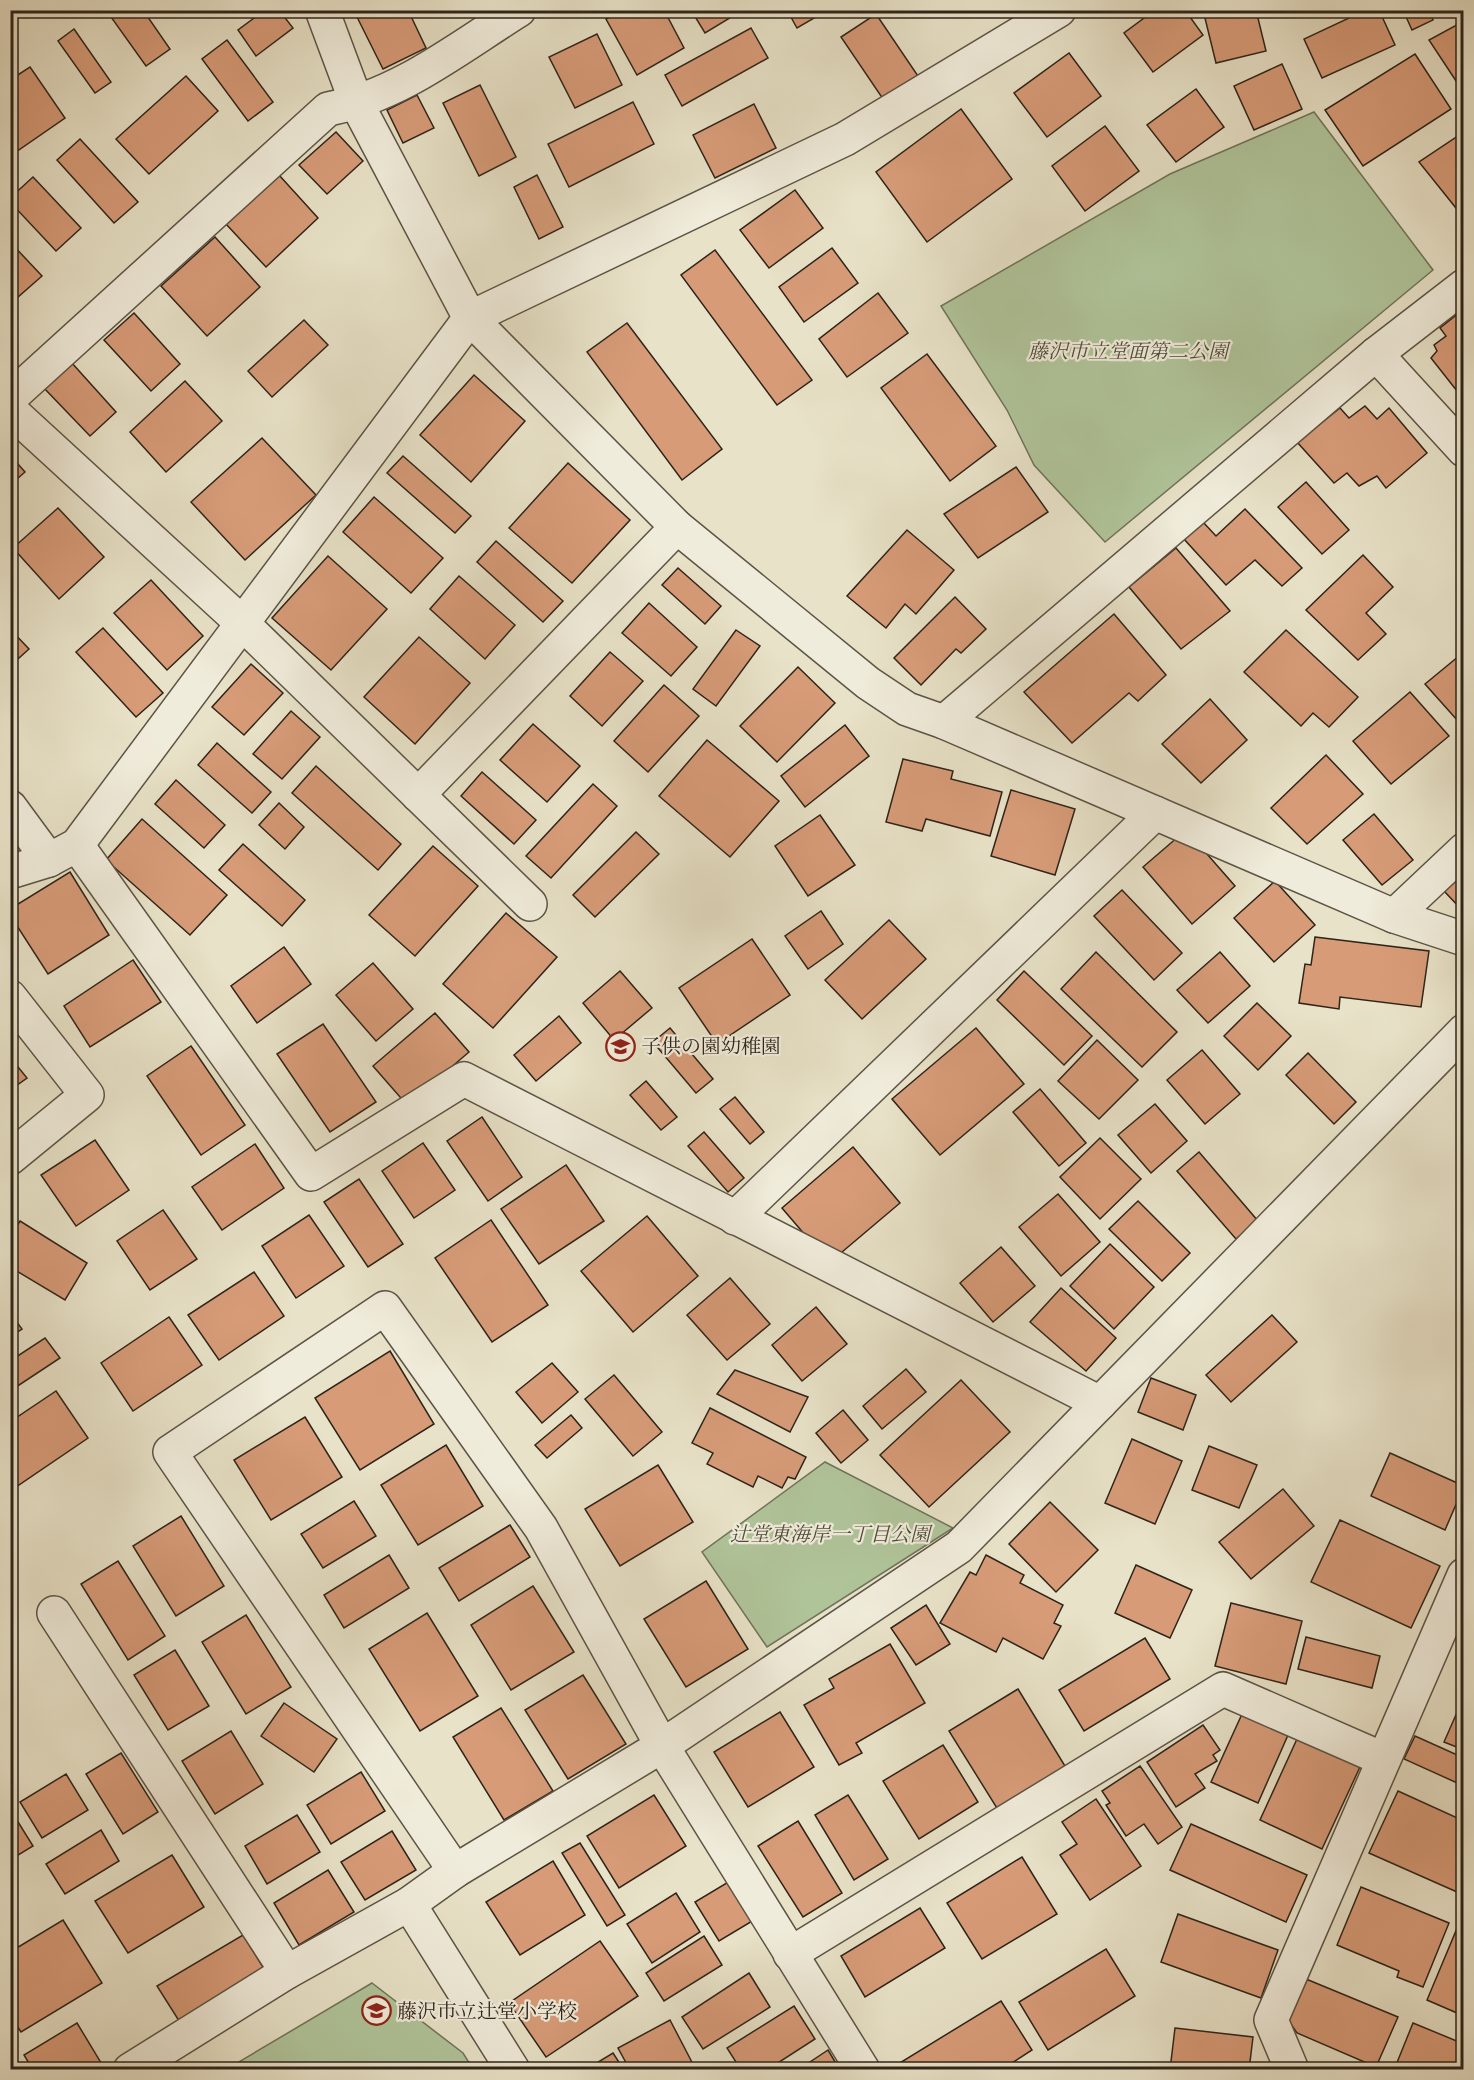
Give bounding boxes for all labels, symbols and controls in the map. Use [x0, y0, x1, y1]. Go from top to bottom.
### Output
park label: 藤沢市立堂面第二公園 [1028, 340, 1231, 363]
school or university icon: 子供の園幼稚園 [604, 1030, 636, 1062]
place label: 子供の園幼稚園 [641, 1035, 781, 1058]
park label: 辻堂東海岸一丁目公園 [730, 1523, 933, 1546]
school or university icon: 藤沢市立辻堂小学校 [360, 1995, 392, 2027]
place label: 藤沢市立辻堂小学校 [397, 2000, 577, 2023]

